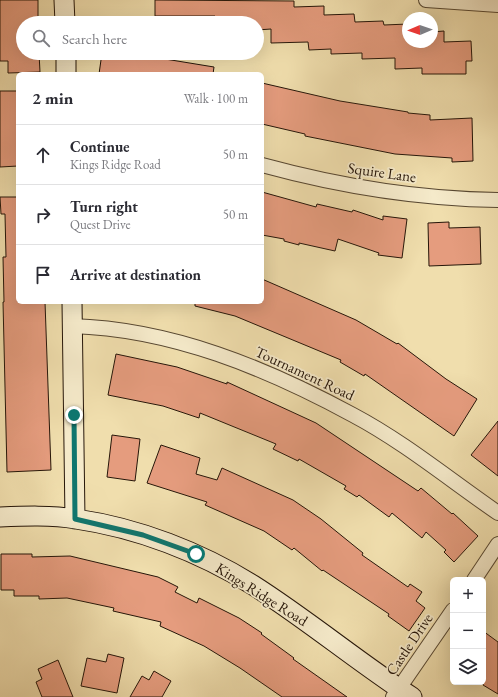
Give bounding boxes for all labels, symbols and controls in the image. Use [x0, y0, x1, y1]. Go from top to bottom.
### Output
north arrow [402, 12, 438, 48]
search box [16, 16, 264, 60]
icon: search [30, 27, 52, 49]
text: Search here [62, 29, 127, 48]
text: 2 min [32, 87, 73, 109]
text: Walk · 100 m [184, 90, 248, 107]
text: Continue [70, 137, 130, 156]
icon: ahead [32, 144, 54, 166]
text: 50 m [223, 146, 248, 163]
text: Kings Ridge Road [70, 156, 161, 173]
street label: Squire Lane [347, 158, 418, 186]
text: Turn right [70, 197, 138, 216]
icon: right [32, 204, 54, 226]
text: 50 m [223, 206, 248, 223]
text: Quest Drive [70, 216, 131, 233]
icon: arrive [32, 264, 54, 286]
text: Arrive at destination [70, 265, 201, 284]
street label: Tournament Road [252, 342, 358, 404]
route end [65, 406, 83, 424]
route start [187, 545, 205, 563]
street label: Kings Ridge Road [212, 558, 312, 630]
map controls [450, 577, 486, 685]
button: + [450, 577, 486, 613]
street label: Castle Drive [381, 609, 437, 679]
button: − [450, 613, 486, 649]
button: layers [450, 649, 486, 685]

